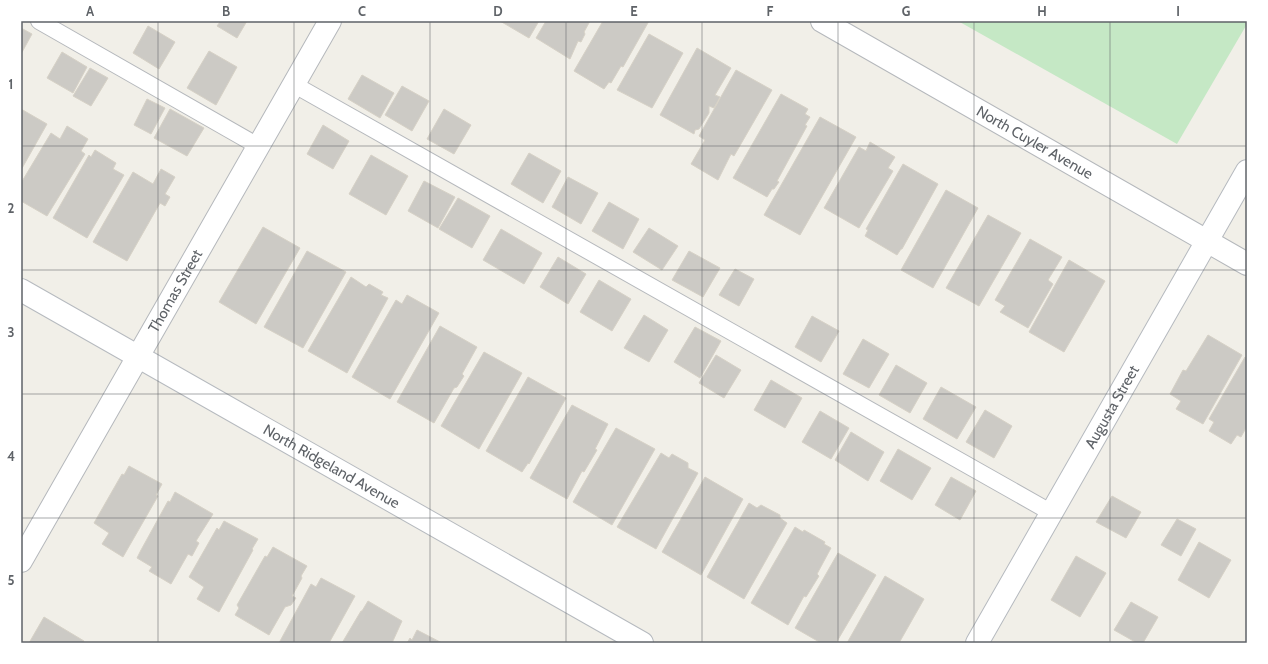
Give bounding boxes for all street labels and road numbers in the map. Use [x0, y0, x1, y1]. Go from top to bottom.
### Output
street label: North Cuyler Avenue [973, 102, 1096, 183]
street label: Thomas Street [145, 246, 206, 336]
street label: Augusta Street [1081, 362, 1143, 452]
street label: North Ridgeland Avenue [260, 421, 403, 512]

